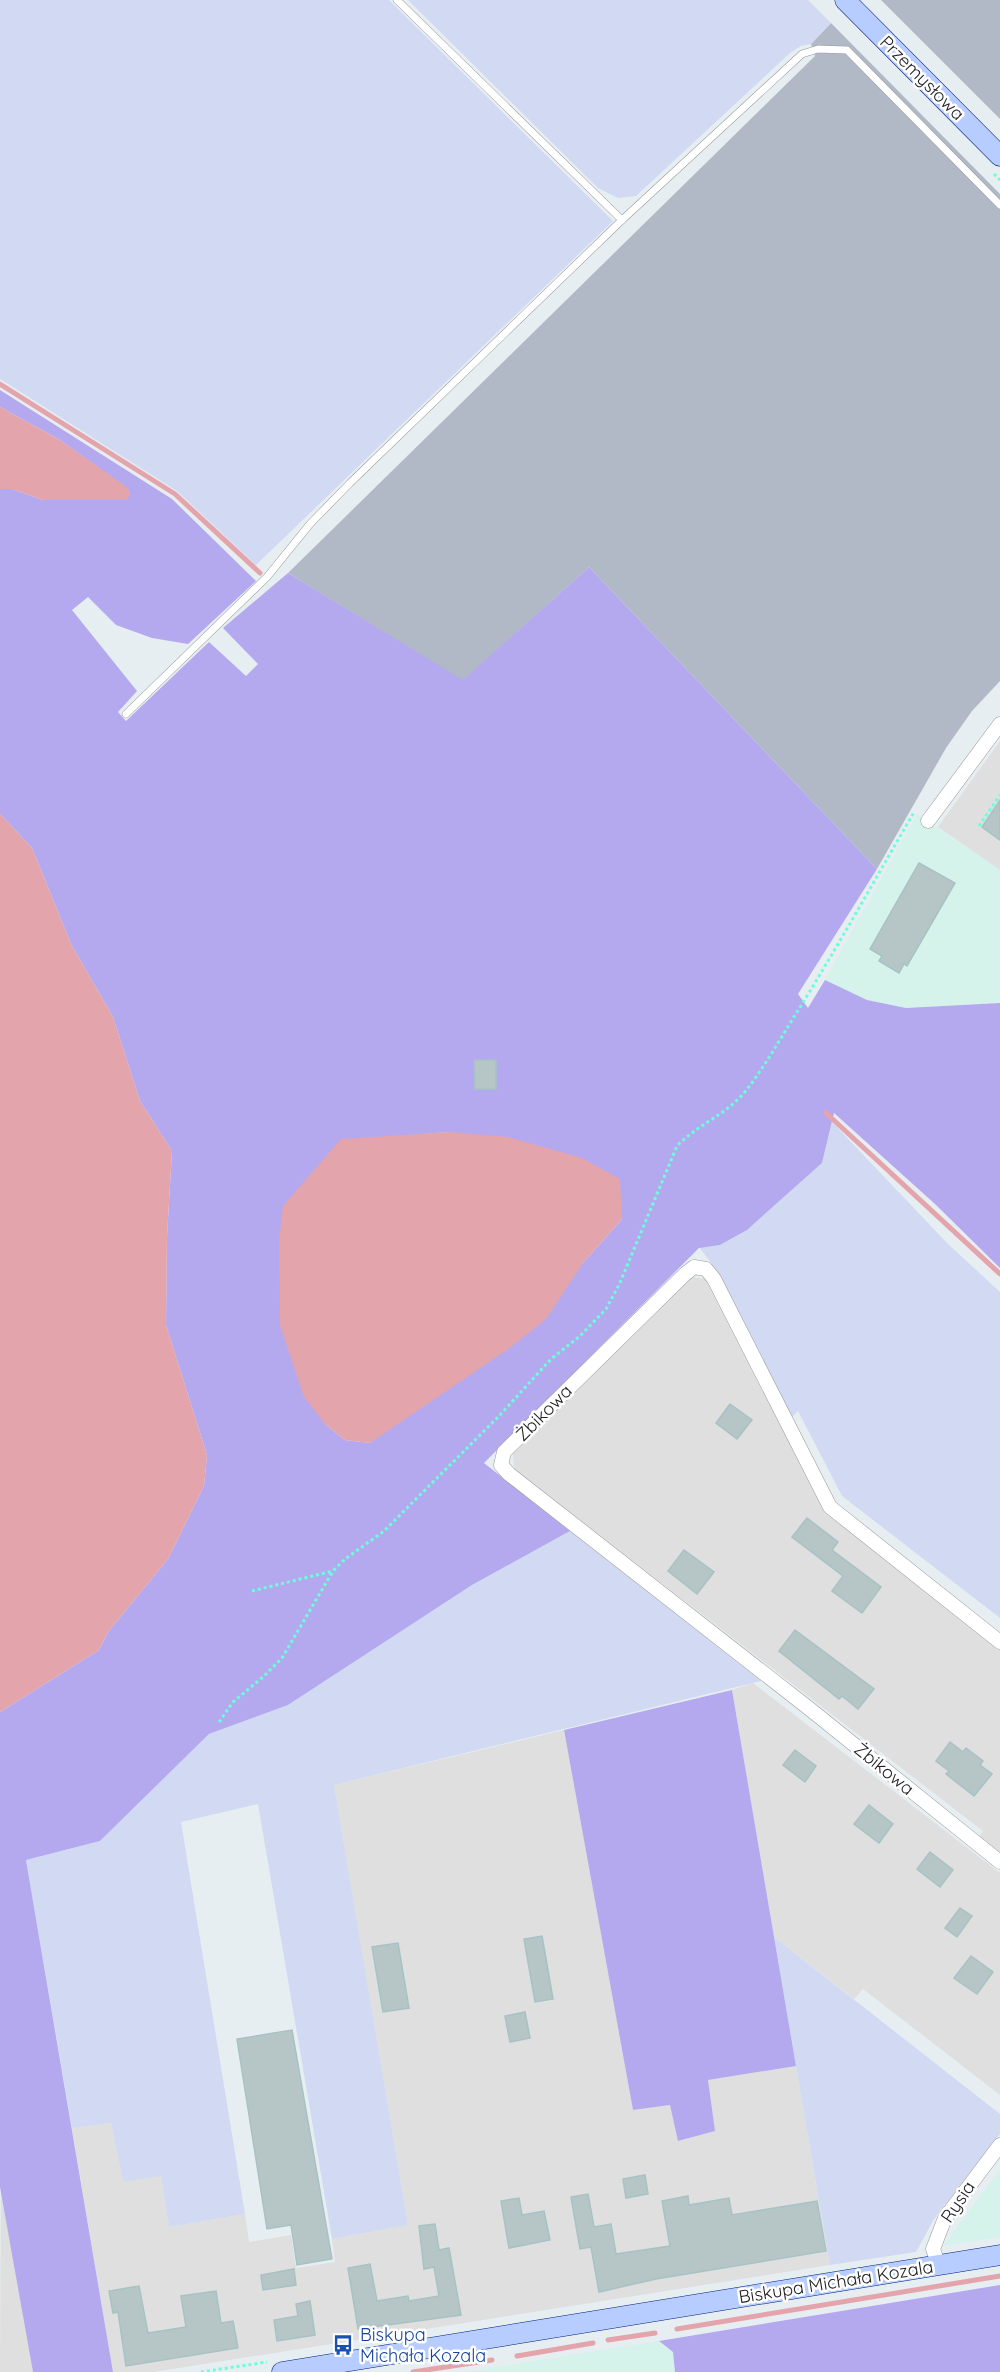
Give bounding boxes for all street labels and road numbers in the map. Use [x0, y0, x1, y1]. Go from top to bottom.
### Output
street label: Przemysłowa [875, 30, 970, 125]
street label: Żbikowa [510, 1379, 577, 1446]
street label: Żbikowa [849, 1737, 919, 1800]
street label: Rysia [935, 2177, 980, 2227]
street label: Biskupa Michała Kozala [737, 2255, 935, 2308]

